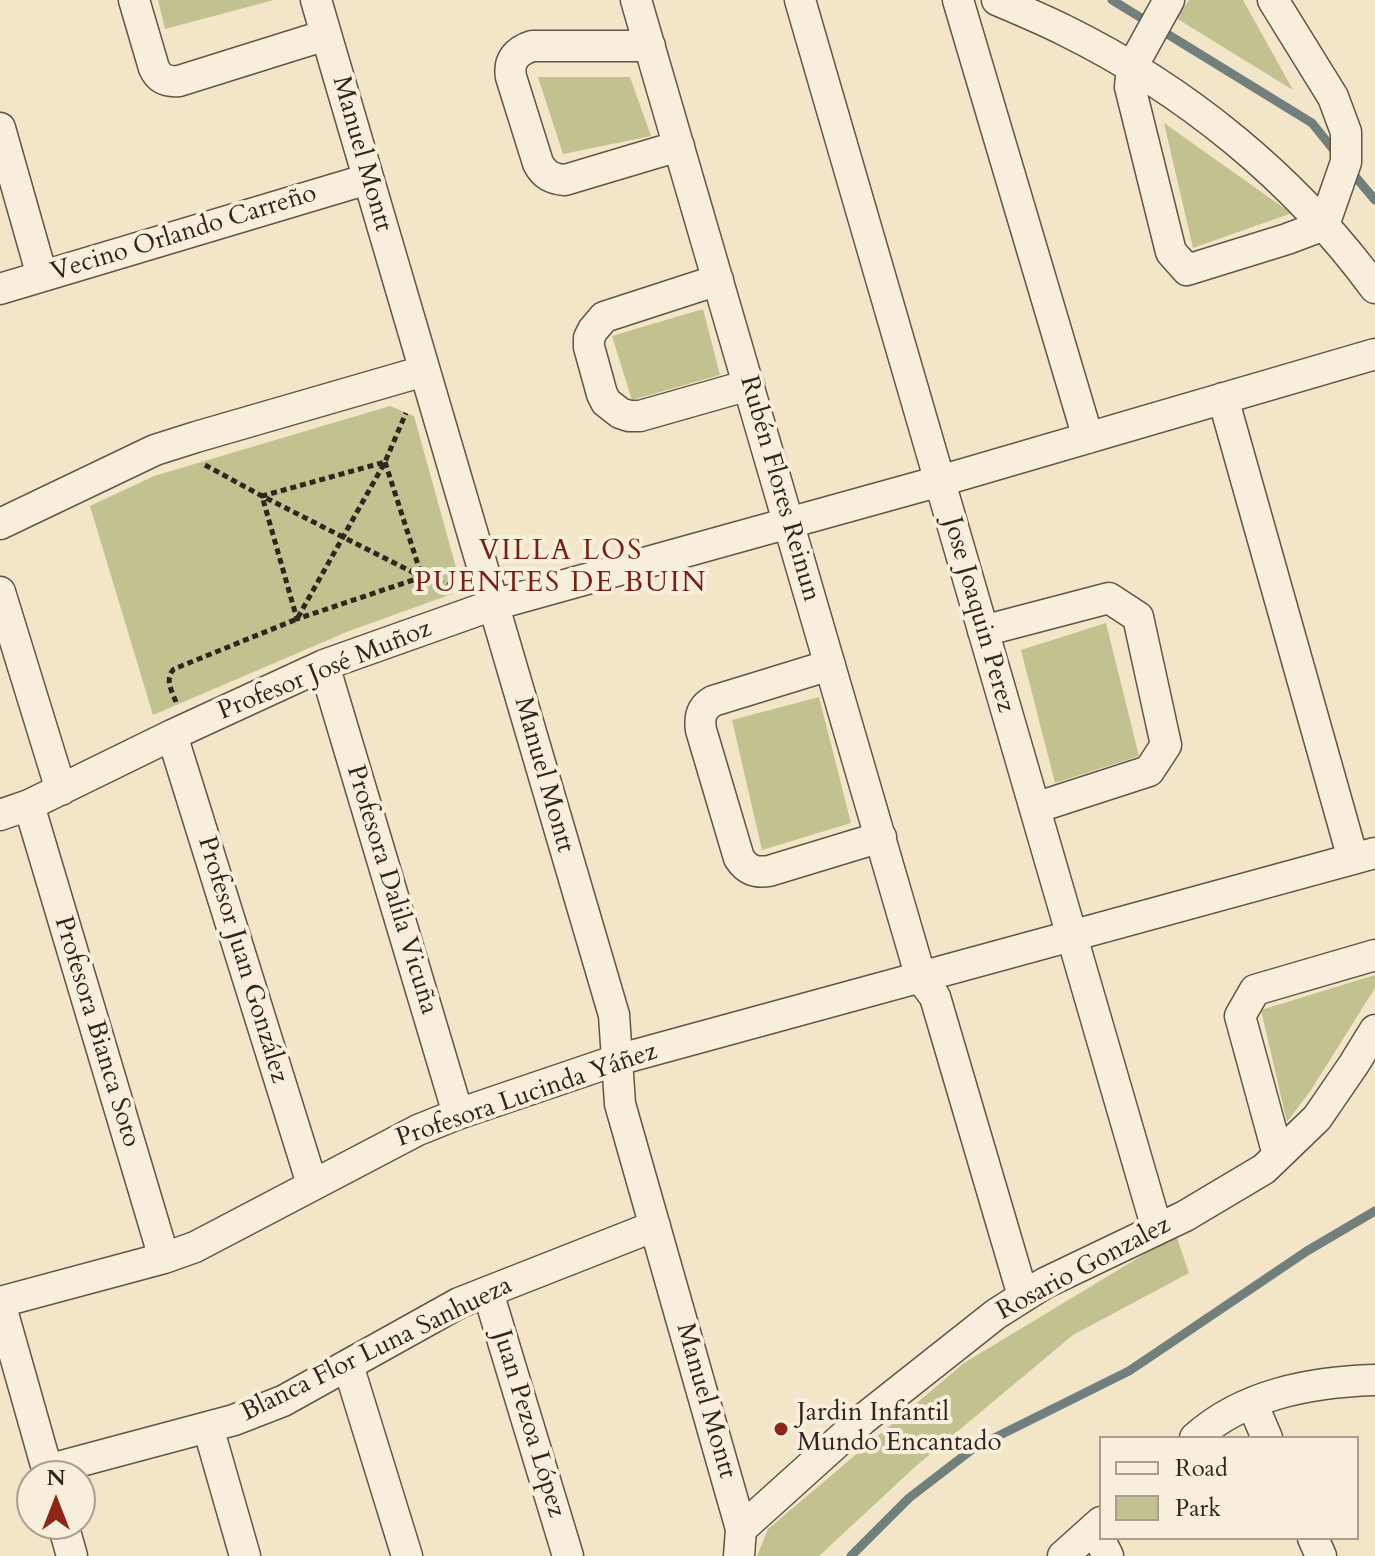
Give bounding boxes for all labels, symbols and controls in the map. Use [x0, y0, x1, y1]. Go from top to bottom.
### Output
street label: Manuel Montt [324, 73, 398, 235]
street label: Vecino Orlando Carreño [47, 179, 321, 289]
street label: Rubén Flores Reinun [732, 373, 826, 605]
street label: Jose Joaquin Perez [935, 514, 1021, 716]
district label: VILLA LOS PUENTES DE BUIN [415, 536, 707, 602]
street label: Profesor José Muñoz [214, 614, 436, 728]
street label: Manuel Montt [506, 694, 580, 856]
street label: Profesora Dalila Vicuña [338, 762, 444, 1018]
street label: Profesor Juan González [190, 833, 294, 1087]
street label: Profesora Bianca Soto [46, 913, 146, 1151]
street label: Profesora Lucinda Yáñez [392, 1037, 662, 1155]
street label: Rosario Gonzalez [992, 1210, 1176, 1328]
street label: Blanca Flor Luna Sanhueza [236, 1271, 518, 1429]
street label: Manuel Montt [668, 1320, 742, 1482]
street label: Juan Pezoa López [485, 1327, 571, 1521]
place label: Jardin Infantil Mundo Encantado [797, 1398, 1001, 1460]
marker: Jardin Infantil Mundo Encantado [772, 1420, 790, 1438]
legend [1099, 1436, 1359, 1540]
text: Road [1175, 1452, 1228, 1485]
north arrow [16, 1460, 96, 1540]
text: N [46, 1463, 66, 1493]
text: Park [1175, 1492, 1221, 1525]

